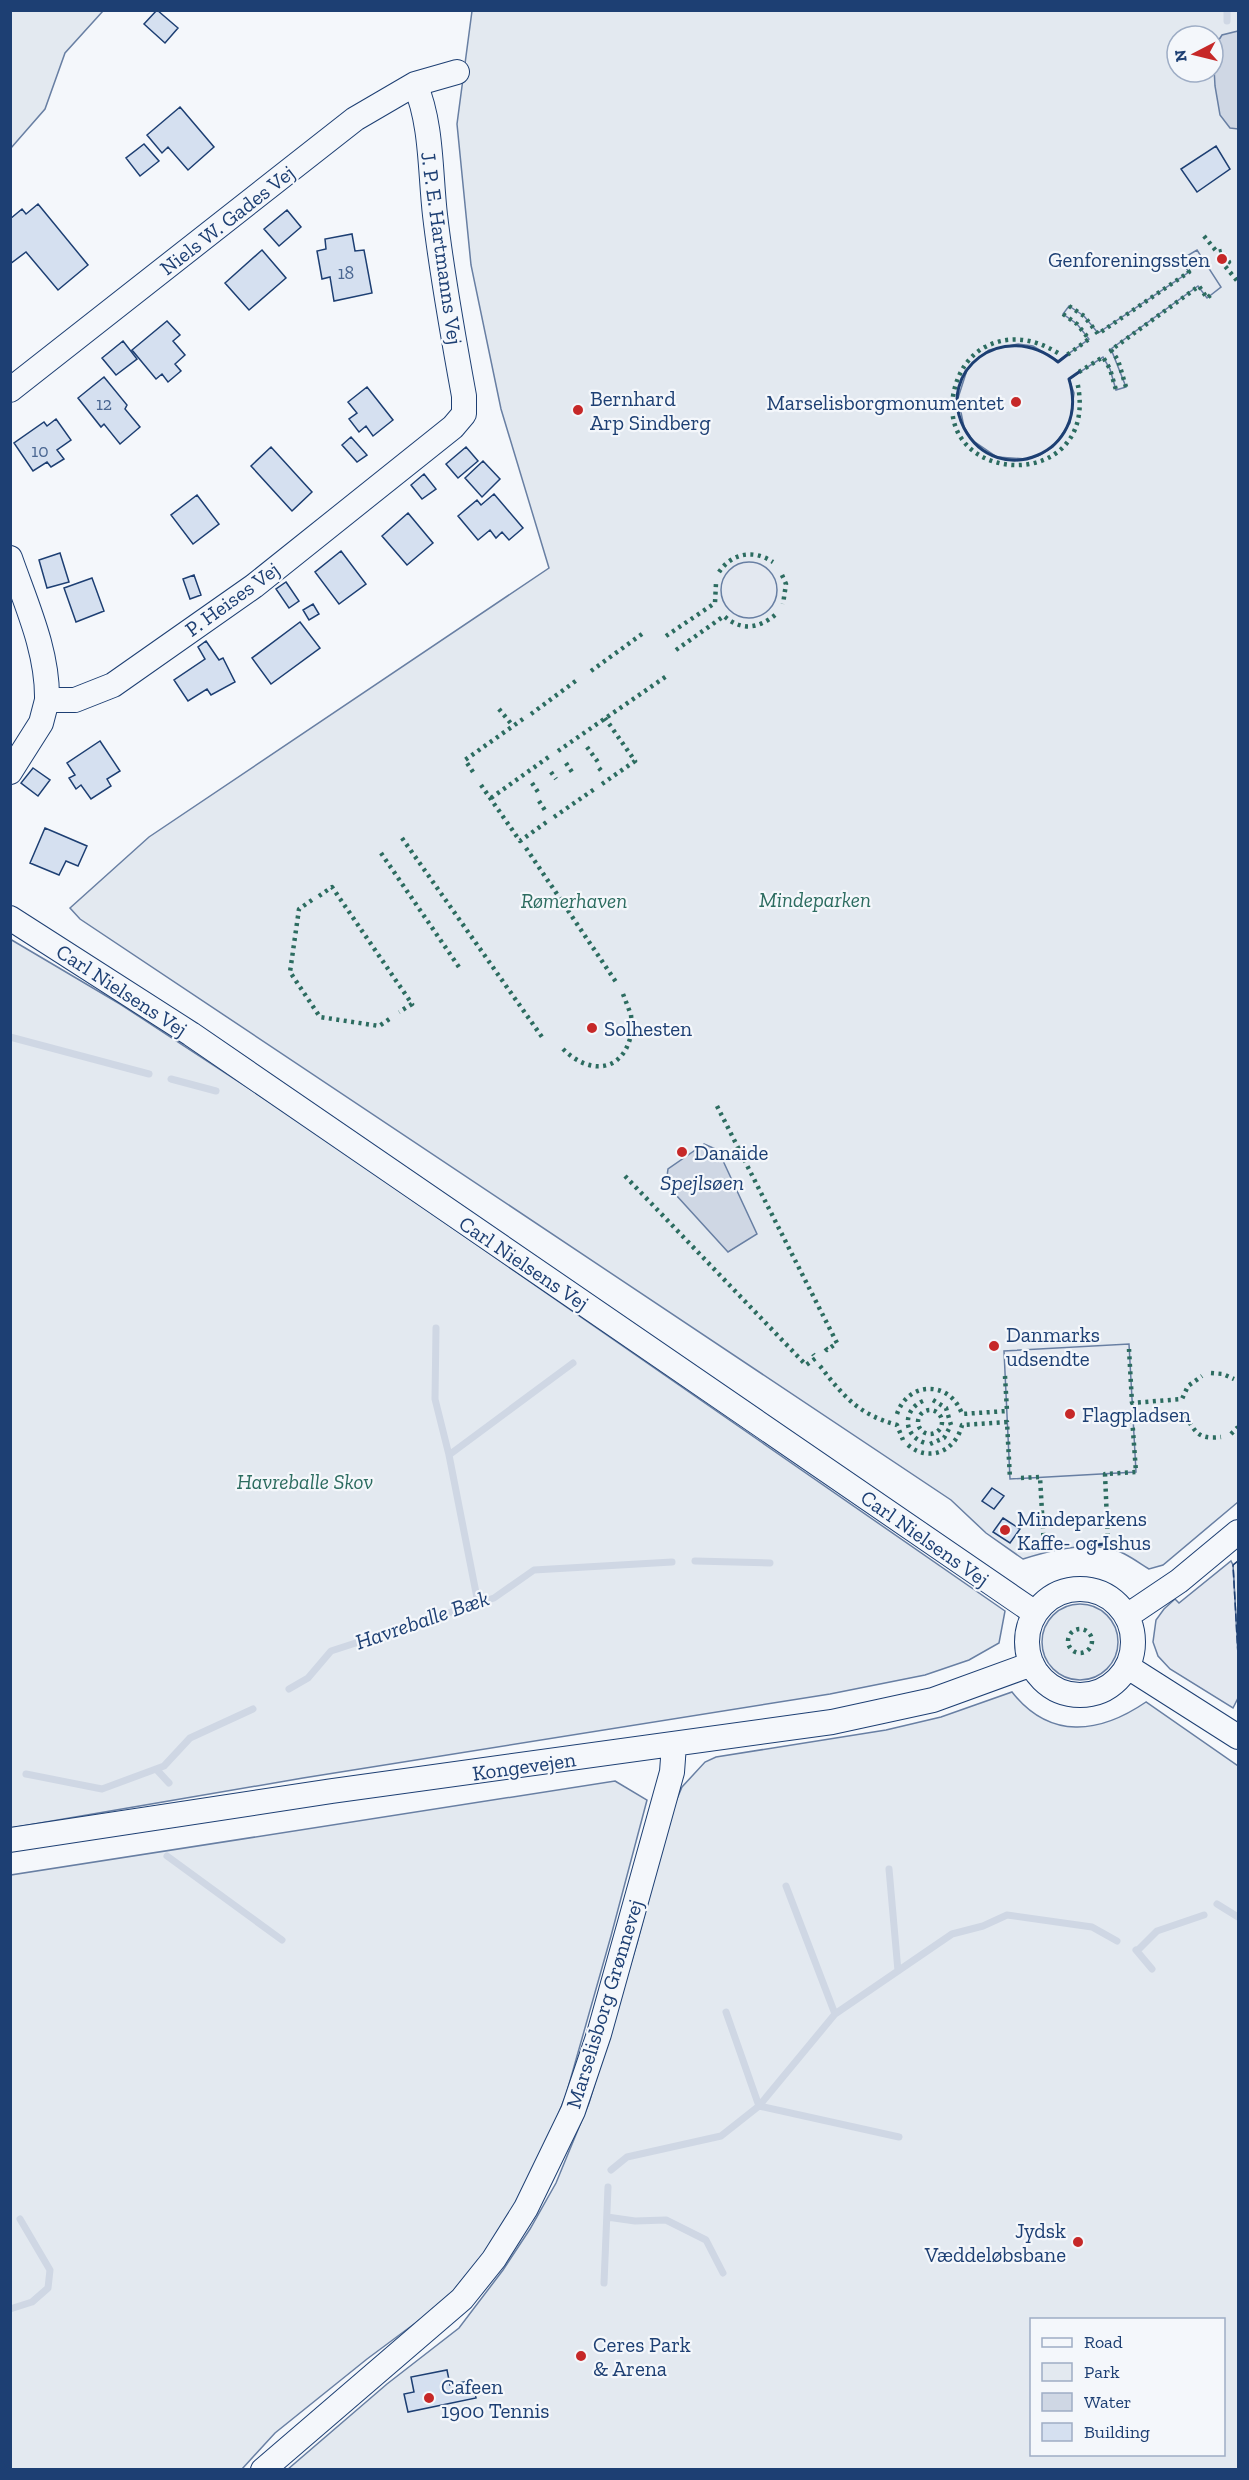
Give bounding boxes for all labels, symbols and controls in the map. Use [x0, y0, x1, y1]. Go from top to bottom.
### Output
north arrow [1165, 24, 1225, 84]
text: N [1170, 49, 1191, 63]
street label: J. P. E. Hartmanns Vej [415, 150, 468, 346]
street label: Niels W. Gades Vej [155, 160, 300, 281]
place label: Genforeningssten [1048, 247, 1210, 272]
marker: Genforeningssten [1215, 252, 1229, 266]
house number: 18 [338, 262, 354, 284]
place label: Bernhard Arp Sindberg [590, 386, 711, 435]
place label: Marselisborgmonumentet [766, 390, 1004, 415]
house number: 12 [96, 393, 112, 415]
marker: Marselisborgmonumentet [1009, 395, 1023, 409]
marker: Bernhard Arp Sindberg [571, 403, 585, 417]
house number: 10 [31, 440, 49, 462]
street label: P. Heises Vej [180, 556, 285, 642]
park label: Mindeparken [759, 887, 871, 912]
park label: Rømerhaven [521, 888, 627, 913]
street label: Carl Nielsens Vej [51, 938, 192, 1042]
place label: Solhesten [604, 1016, 692, 1041]
marker: Solhesten [585, 1021, 599, 1035]
place label: Danaide [694, 1140, 768, 1165]
marker: Danaide [675, 1145, 689, 1159]
water label: Spejlsøen [660, 1169, 744, 1196]
street label: Carl Nielsens Vej [454, 1210, 594, 1316]
place label: Danmarks udsendte [1006, 1322, 1100, 1371]
marker: Danmarks udsendte [987, 1339, 1001, 1353]
place label: Flagpladsen [1082, 1402, 1191, 1427]
marker: Flagpladsen [1063, 1407, 1077, 1421]
park label: Havreballe Skov [237, 1469, 373, 1494]
street label: Carl Nielsens Vej [855, 1484, 994, 1592]
place label: Mindeparkens Kaffe- og Ishus [1017, 1506, 1151, 1555]
marker: Mindeparkens Kaffe- og Ishus [998, 1523, 1012, 1537]
water label: Havreballe Bæk [352, 1584, 493, 1655]
street label: Kongevejen [471, 1746, 578, 1787]
street label: Marselisborg Grønnevej [560, 1896, 649, 2112]
place label: Jydsk Væddeløbsbane [924, 2218, 1066, 2267]
marker: Jydsk Væddeløbsbane [1071, 2235, 1085, 2249]
legend [1030, 2318, 1225, 2456]
text: Road [1084, 2331, 1123, 2353]
place label: Ceres Park & Arena [593, 2332, 691, 2381]
marker: Ceres Park & Arena [574, 2349, 588, 2363]
text: Park [1084, 2361, 1120, 2383]
place label: Cafeen 1900 Tennis [441, 2374, 550, 2423]
marker: Cafeen 1900 Tennis [422, 2391, 436, 2405]
text: Water [1084, 2391, 1131, 2413]
text: Building [1084, 2421, 1150, 2443]

